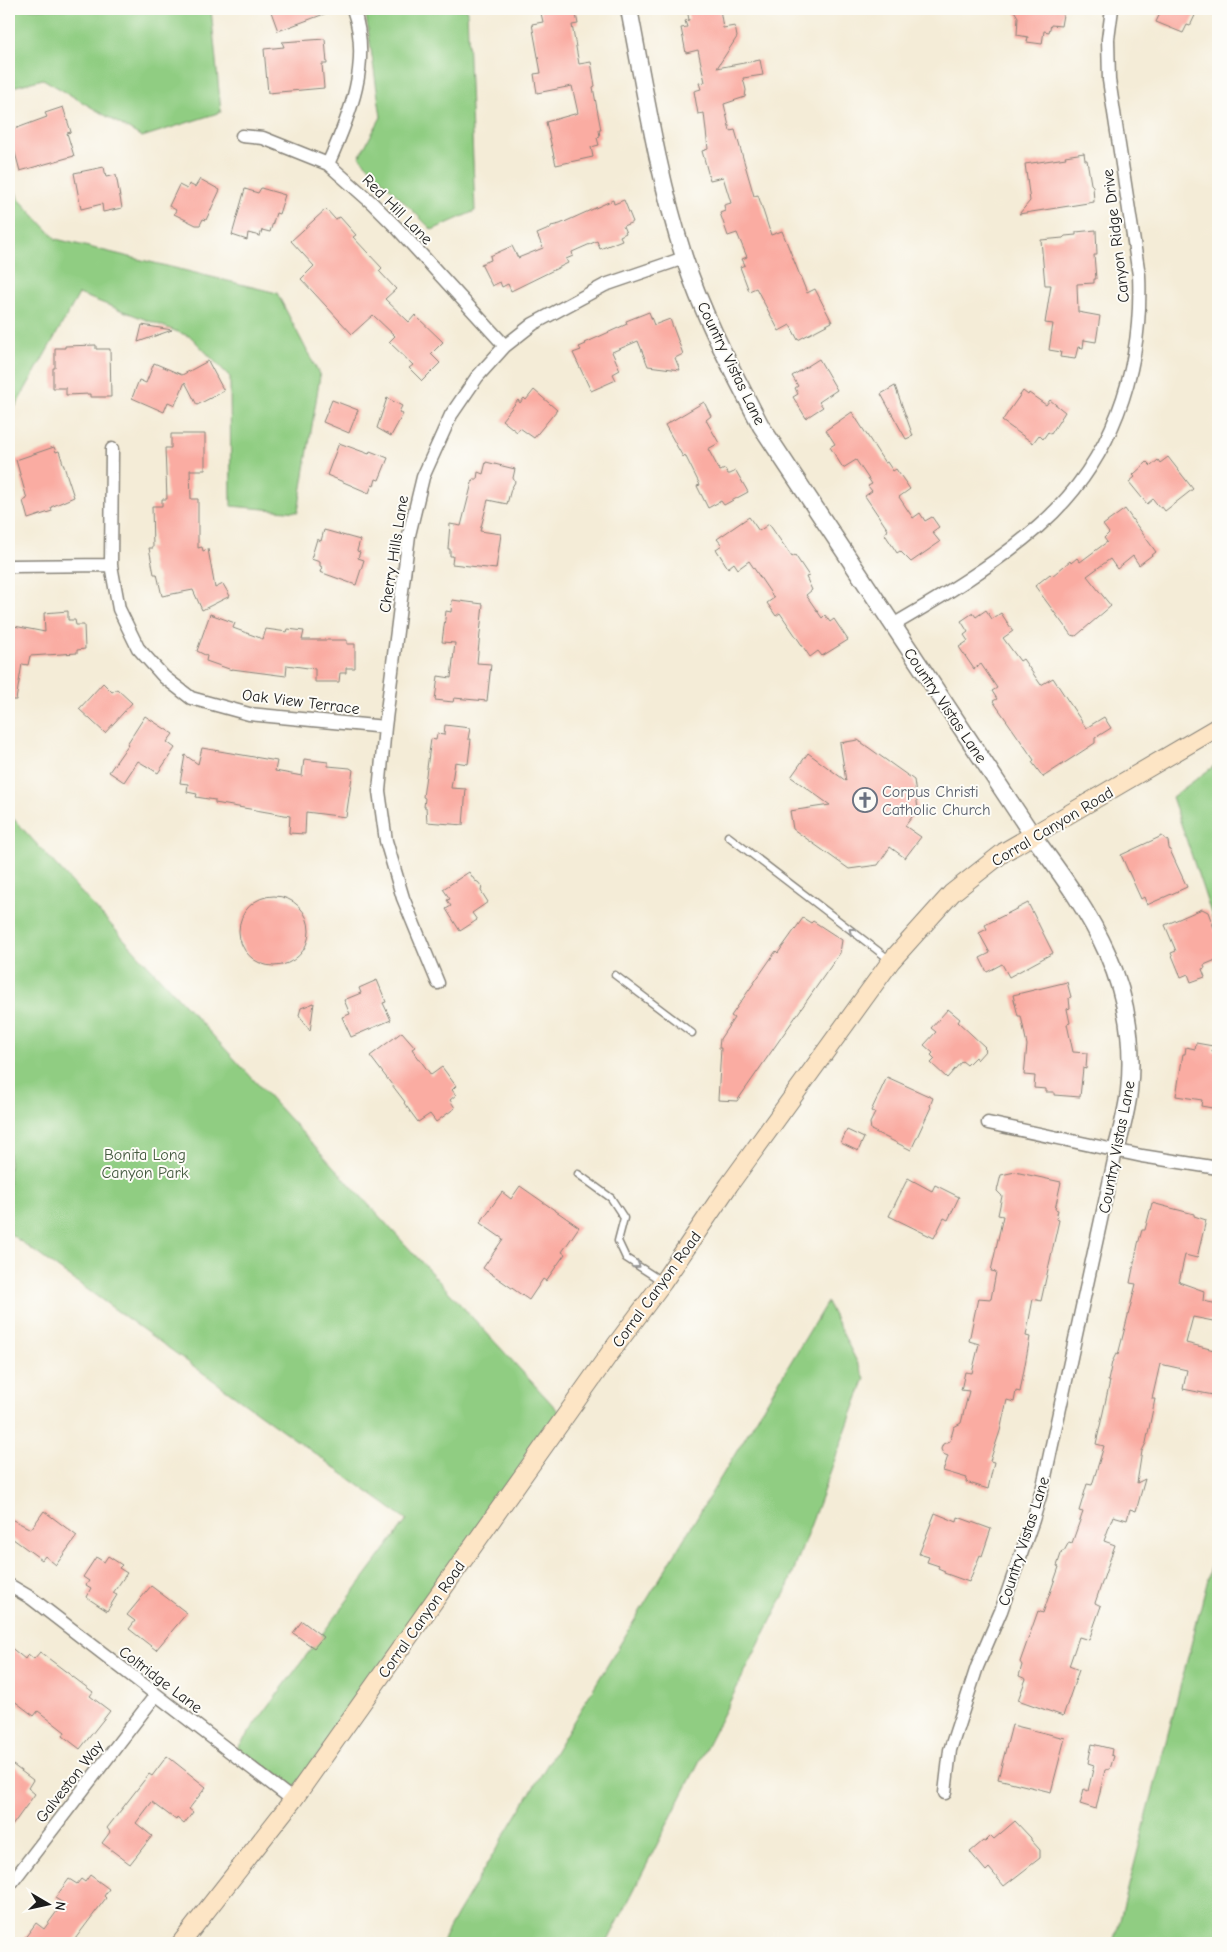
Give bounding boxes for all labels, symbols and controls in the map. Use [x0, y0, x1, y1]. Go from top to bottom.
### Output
street label: Canyon Ridge Drive [1099, 168, 1133, 304]
street label: Red Hill Lane [359, 171, 436, 248]
street label: Country Vistas Lane [693, 299, 769, 428]
street label: Cherry Hills Lane [376, 494, 412, 614]
street label: Country Vistas Lane [900, 645, 990, 766]
street label: Oak View Terrace [241, 686, 361, 718]
place label: Corpus Christi Catholic Church [882, 783, 991, 819]
street label: Corral Canyon Road [988, 783, 1117, 870]
church icon: Corpus Christi Catholic Church [852, 787, 878, 813]
one-way arrow [848, 928, 858, 937]
street label: Country Vistas Lane [1095, 1079, 1139, 1215]
park label: Bonita Long Canyon Park [101, 1146, 189, 1182]
street label: Corral Canyon Road [609, 1228, 705, 1351]
one-way arrow [631, 1259, 641, 1268]
street label: Country Vistas Lane [995, 1474, 1053, 1608]
street label: Corral Canyon Road [375, 1558, 469, 1682]
street label: Coltridge Lane [115, 1643, 206, 1717]
street label: Galveston Way [32, 1736, 108, 1826]
north arrow [22, 1880, 72, 1930]
text: N [51, 1900, 69, 1912]

